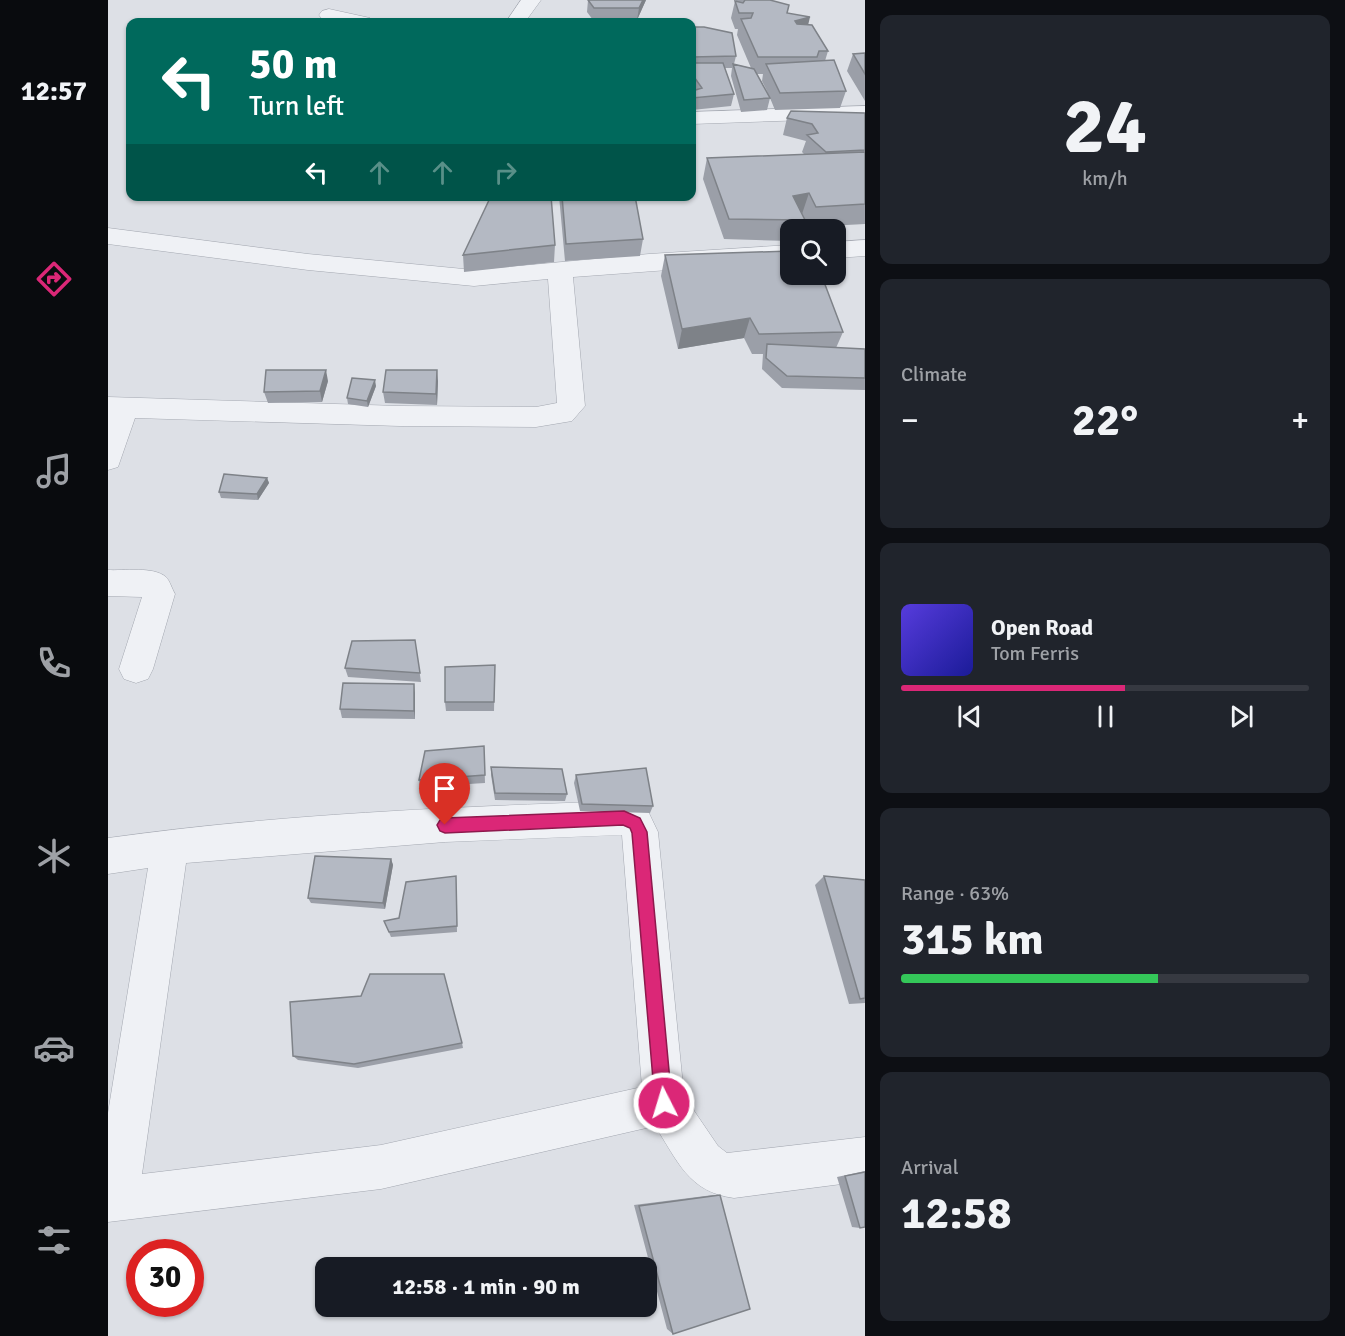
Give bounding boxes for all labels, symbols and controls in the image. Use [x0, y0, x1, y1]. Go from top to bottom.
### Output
text: 50 m [249, 39, 338, 90]
icon: left [150, 42, 228, 120]
text: 12:57 [21, 75, 87, 108]
text: 24 [1063, 79, 1147, 175]
text: Turn left [249, 90, 344, 123]
icon: left [300, 156, 333, 189]
icon: ahead [363, 156, 396, 189]
icon: ahead [426, 156, 459, 189]
icon: right [489, 156, 522, 189]
text: km/h [1082, 166, 1128, 191]
map controls [780, 219, 846, 285]
button: search [780, 219, 846, 285]
icon: directions [33, 258, 75, 300]
text: Climate [901, 362, 967, 387]
text: 22° [1072, 393, 1138, 448]
text: − [901, 400, 919, 441]
text: + [1291, 400, 1309, 441]
icon: music [33, 450, 75, 492]
text: Open Road [991, 614, 1093, 641]
text: Tom Ferris [991, 641, 1079, 666]
icon: phone [33, 642, 75, 684]
icon: previous [953, 700, 986, 733]
icon: pause [1089, 700, 1122, 733]
icon: next [1225, 700, 1258, 733]
pin [419, 763, 470, 825]
icon: arrive [428, 772, 461, 805]
icon: climate [33, 835, 75, 877]
text: Range · 63% [901, 881, 1009, 906]
text: 315 km [901, 912, 1044, 967]
icon: car [33, 1027, 75, 1069]
position arrow [632, 1071, 696, 1135]
text: Arrival [901, 1155, 959, 1180]
text: 12:58 [901, 1186, 1011, 1241]
icon: filters [33, 1219, 75, 1261]
speed limit sign: 30 [126, 1239, 204, 1317]
text: 12:58 · 1 min · 90 m [392, 1273, 580, 1300]

